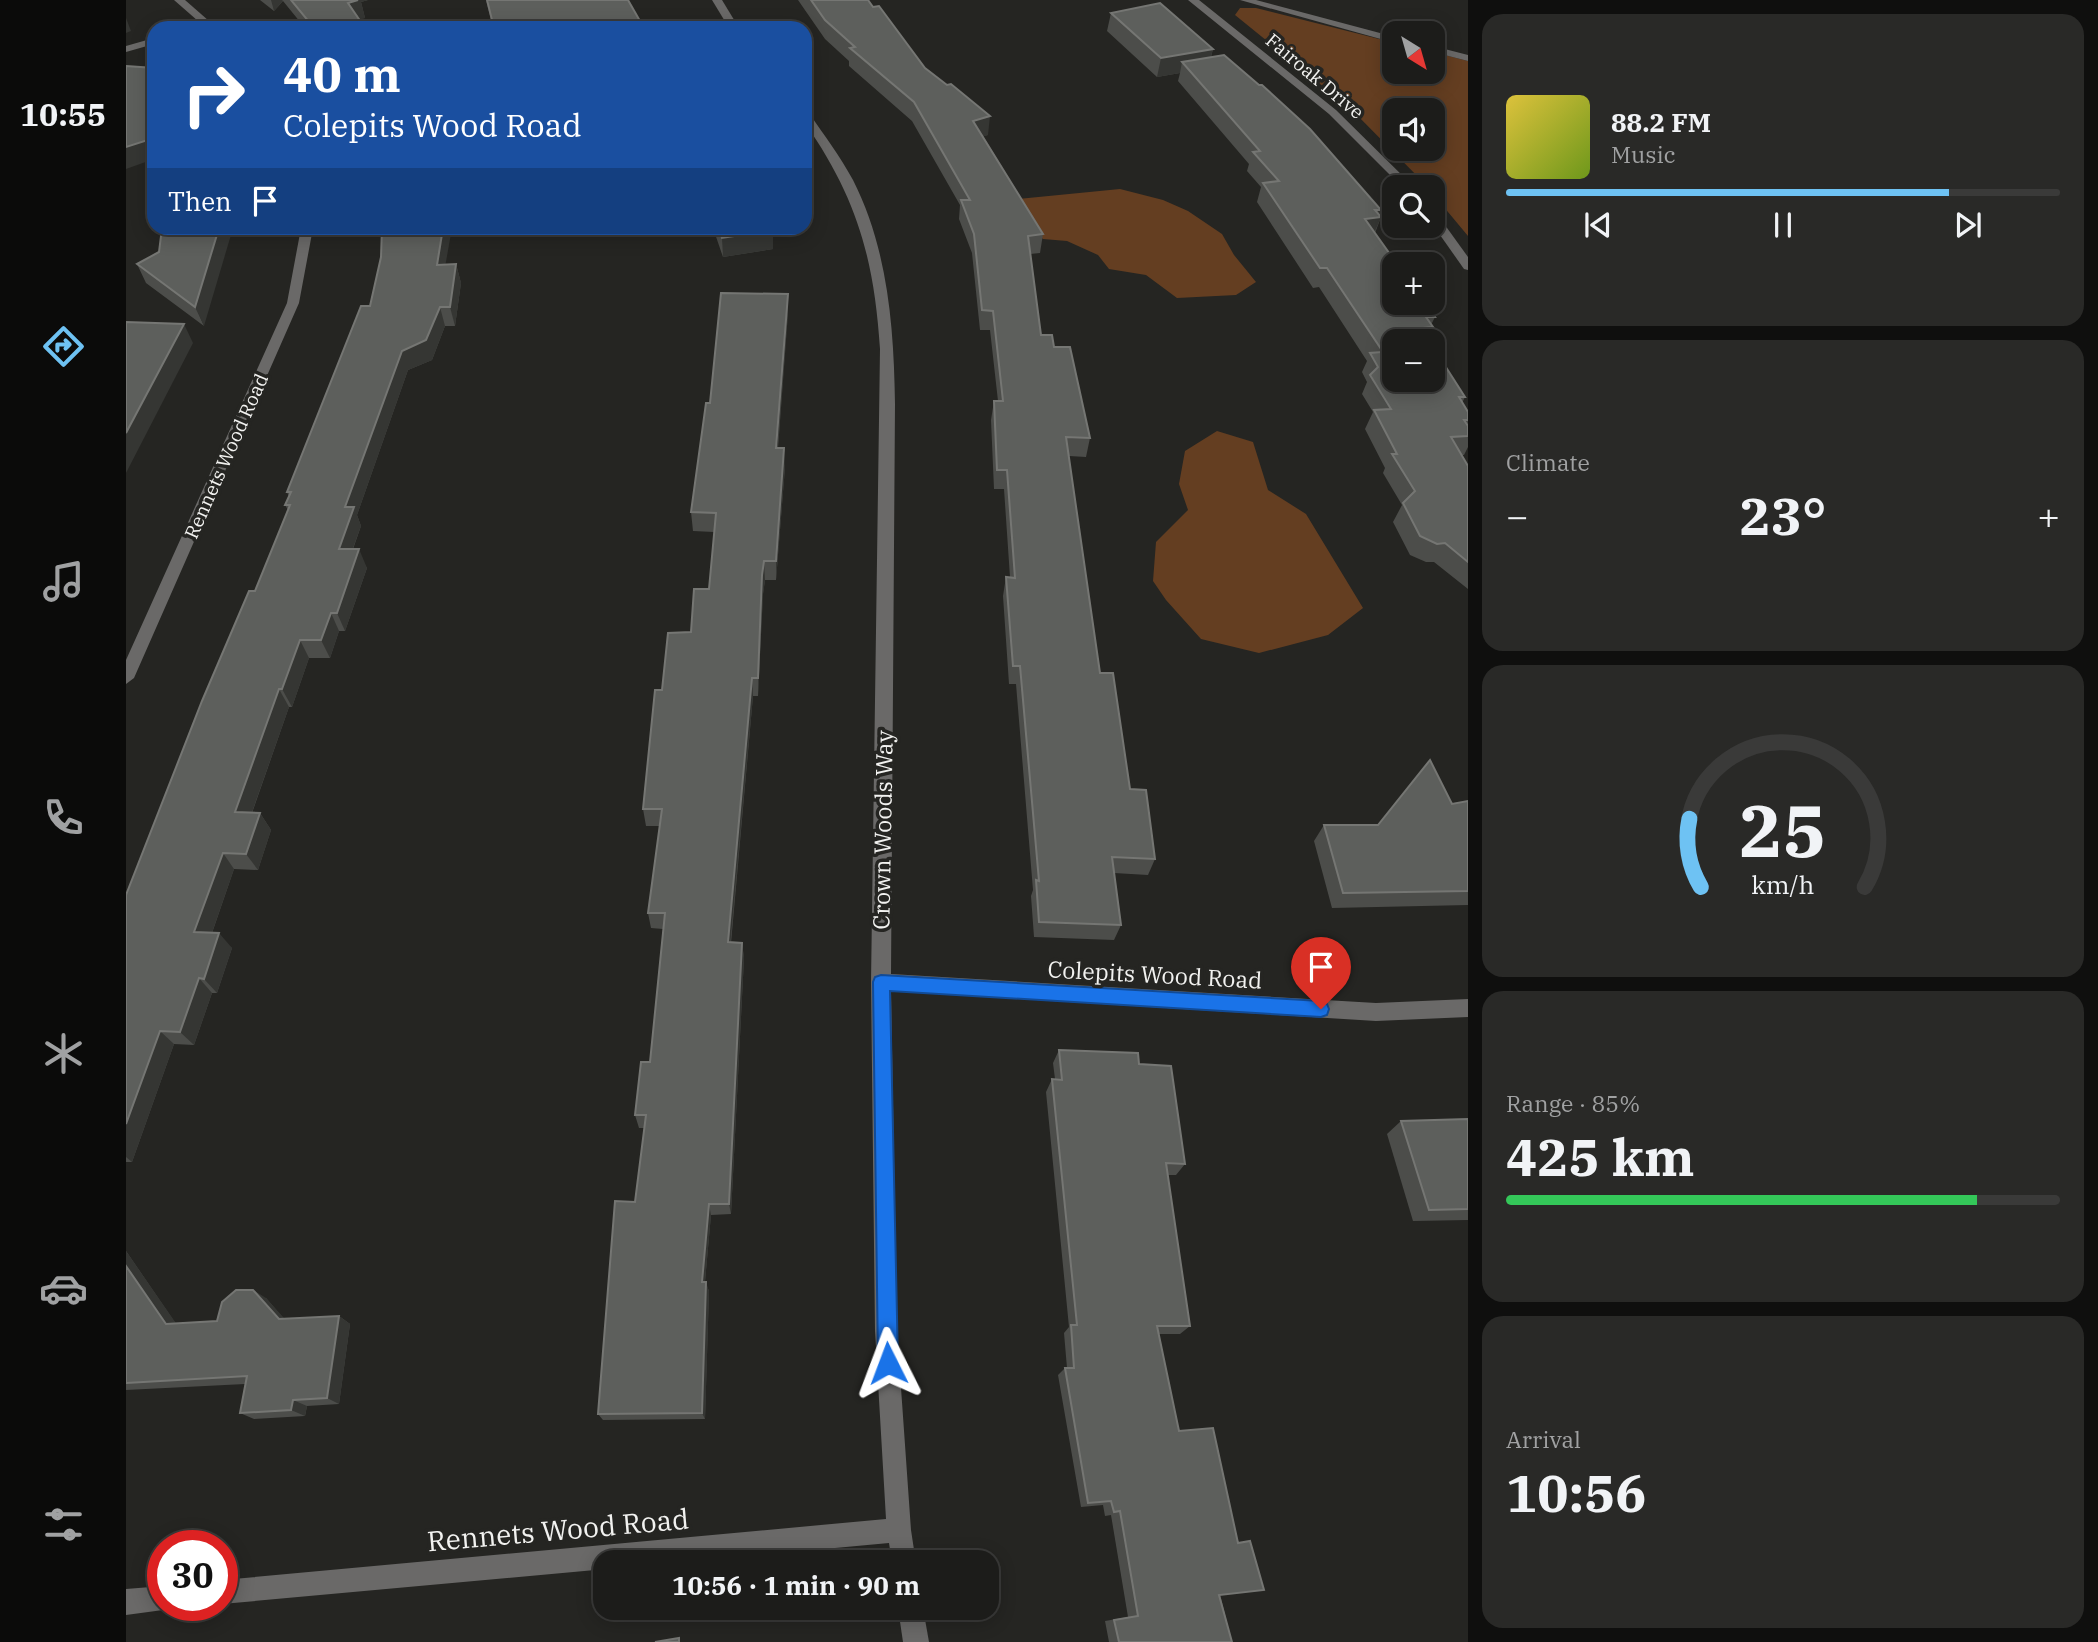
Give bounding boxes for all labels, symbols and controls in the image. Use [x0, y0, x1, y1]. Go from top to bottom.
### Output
north arrow [1382, 21, 1446, 84]
map controls [1382, 21, 1445, 392]
street label: Fairoak Drive [1261, 28, 1369, 124]
text: 40 m [283, 42, 401, 105]
icon: right [168, 49, 259, 140]
text: 10:55 [20, 93, 106, 135]
button: sound [1382, 98, 1445, 161]
text: Colepits Wood Road [283, 104, 582, 146]
text: 88.2 FM [1611, 105, 1711, 139]
text: Music [1611, 139, 1676, 169]
button: search [1382, 175, 1445, 238]
icon: arrive [246, 182, 284, 220]
text: Then [168, 184, 232, 218]
icon: previous [1579, 206, 1617, 244]
icon: pause [1764, 206, 1802, 244]
icon: next [1949, 206, 1987, 244]
button: + [1382, 252, 1445, 315]
icon: directions [39, 322, 88, 371]
button: − [1382, 329, 1445, 392]
street label: Rennets Wood Road [179, 370, 273, 542]
text: Climate [1506, 447, 1590, 477]
text: 23° [1740, 482, 1826, 549]
text: − [1506, 491, 1529, 540]
text: + [2037, 491, 2060, 540]
icon: music [39, 557, 88, 606]
street label: Crown Woods Way [865, 729, 899, 930]
text: 25 [1739, 782, 1827, 877]
icon: phone [39, 793, 88, 842]
text: km/h [1751, 868, 1815, 901]
pin [1291, 937, 1351, 1009]
icon: arrive [1302, 948, 1340, 986]
street label: Colepits Wood Road [1047, 953, 1263, 995]
icon: climate [39, 1029, 88, 1078]
text: Range · 85% [1506, 1088, 1640, 1118]
text: 425 km [1506, 1123, 1695, 1190]
icon: car [39, 1264, 88, 1313]
position arrow [851, 1326, 925, 1400]
text: Arrival [1506, 1424, 1581, 1454]
text: 10:56 [1506, 1459, 1647, 1526]
icon: filters [39, 1500, 88, 1549]
street label: Rennets Wood Road [426, 1500, 690, 1559]
speed limit sign: 30 [147, 1530, 238, 1621]
text: 10:56 · 1 min · 90 m [672, 1568, 920, 1602]

